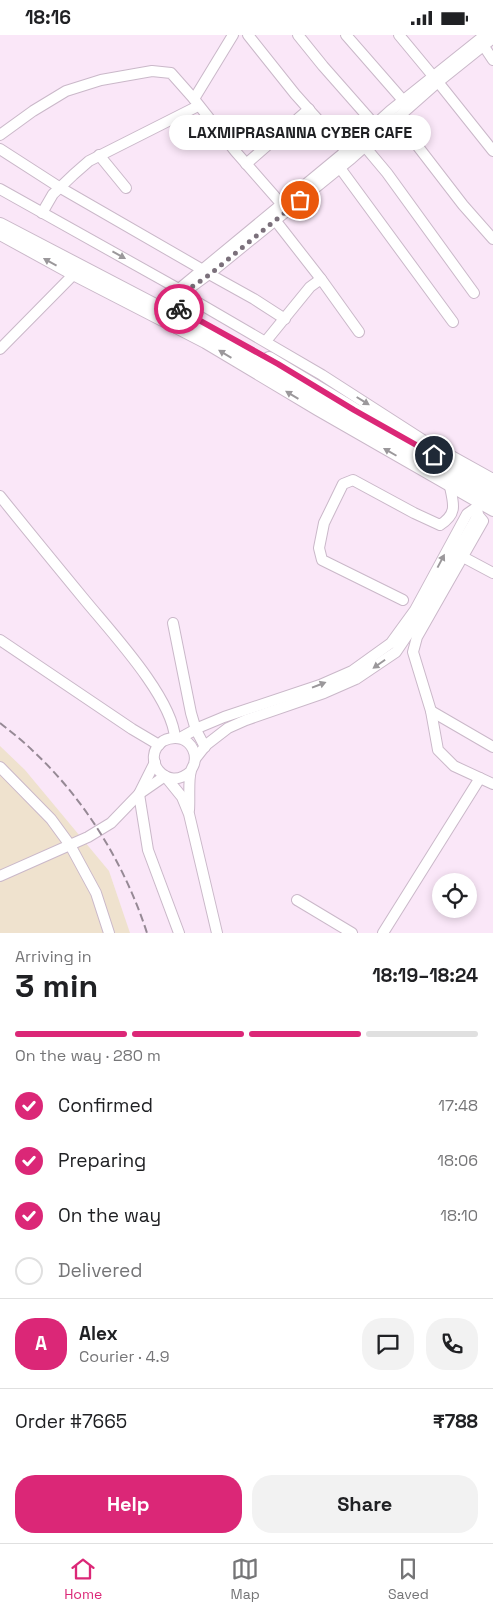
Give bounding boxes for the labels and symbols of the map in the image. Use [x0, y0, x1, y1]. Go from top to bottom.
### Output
callout: LAXMIPRASANNA CYBER CAFE [169, 115, 431, 150]
pin [279, 179, 321, 221]
one-way arrow [112, 251, 126, 259]
one-way arrow [43, 258, 58, 266]
courier [154, 284, 204, 334]
one-way arrow [218, 350, 231, 359]
one-way arrow [286, 390, 299, 399]
one-way arrow [357, 396, 370, 406]
pin [413, 434, 455, 476]
one-way arrow [383, 447, 397, 456]
one-way arrow [437, 554, 445, 568]
one-way arrow [372, 659, 386, 669]
one-way arrow [312, 680, 327, 688]

